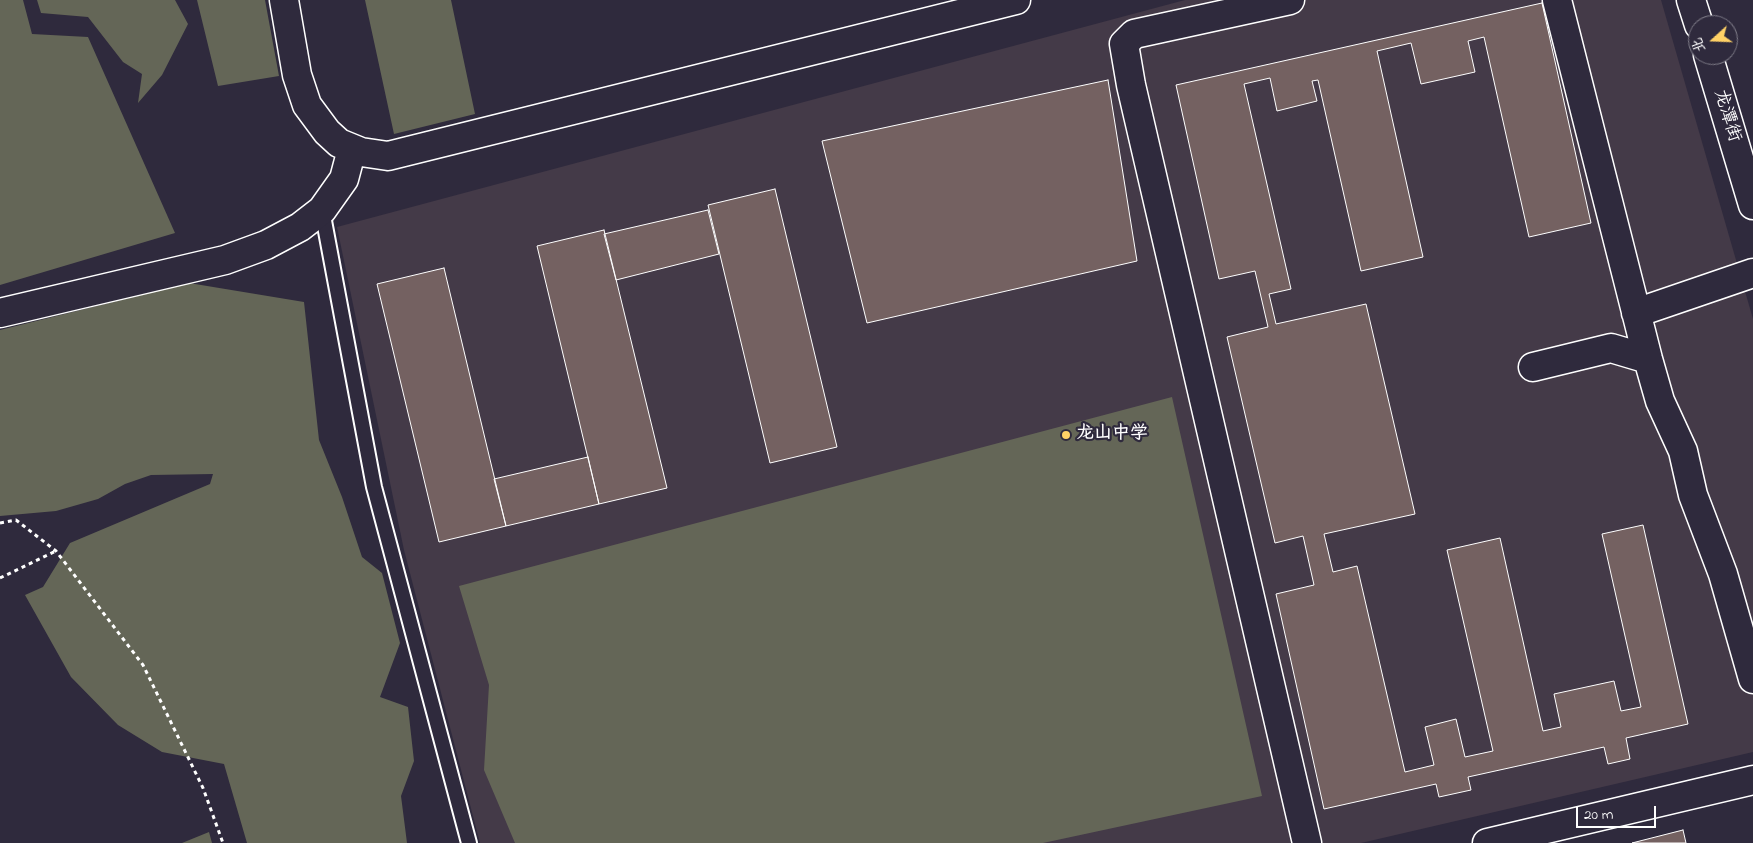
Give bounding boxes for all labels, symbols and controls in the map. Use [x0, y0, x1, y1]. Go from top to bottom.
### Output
north arrow [1688, 15, 1738, 65]
text: 北 [1687, 35, 1712, 55]
street label: 龙潭街 [1708, 87, 1744, 145]
place label: 龙山中学 [1076, 424, 1148, 446]
marker: 龙山中学 [1060, 429, 1072, 441]
scale bar [1578, 796, 1658, 828]
text: 20 m [1584, 804, 1613, 826]

